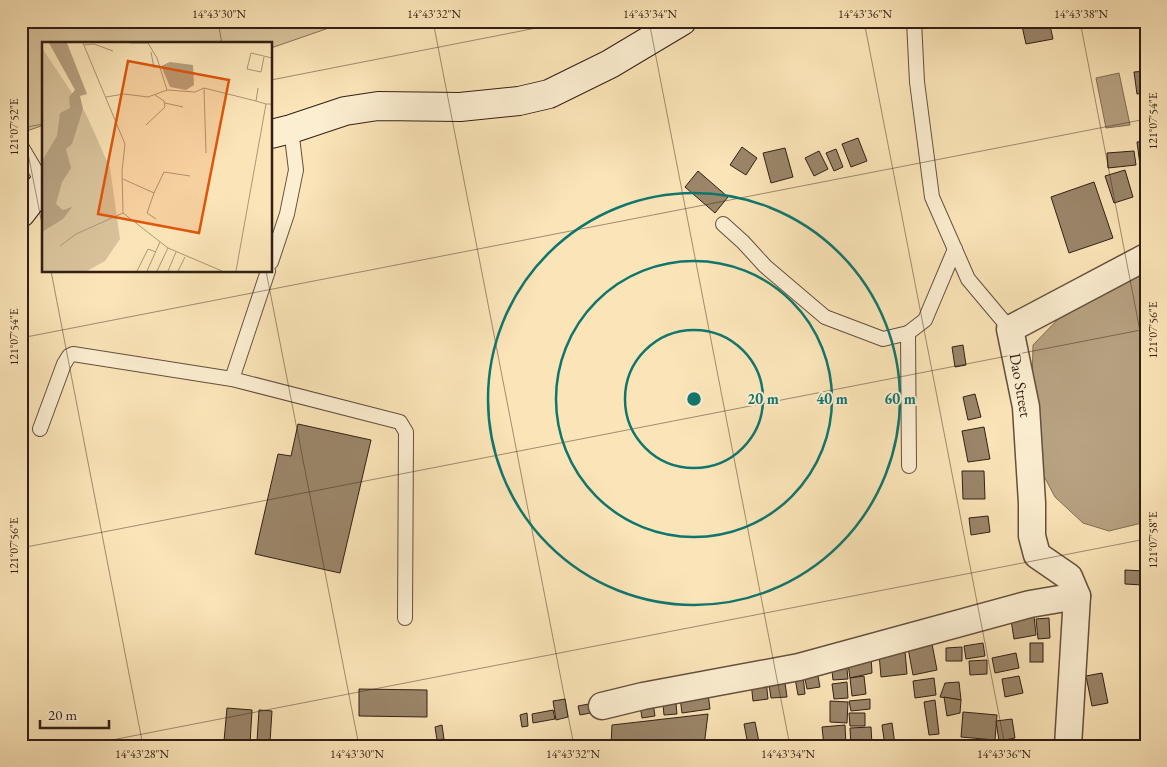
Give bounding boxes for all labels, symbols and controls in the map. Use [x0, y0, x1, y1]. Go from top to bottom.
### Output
text: 14°43'30"N [192, 6, 246, 22]
text: 14°43'32"N [407, 6, 461, 22]
text: 14°43'34"N [623, 6, 677, 22]
text: 14°43'36"N [838, 6, 892, 22]
text: 14°43'38"N [1054, 6, 1108, 22]
inset map [42, 42, 272, 272]
text: 121°07'54"E [1145, 92, 1161, 149]
text: 121°07'52"E [6, 98, 22, 155]
text: 121°07'56"E [1145, 301, 1161, 358]
text: 121°07'54"E [6, 308, 22, 365]
street label: Dao Street [1005, 351, 1036, 419]
text: 20 m [747, 389, 779, 408]
text: 40 m [816, 389, 848, 408]
text: 60 m [884, 389, 916, 408]
centre of rings [685, 390, 703, 408]
text: 121°07'58"E [1145, 511, 1161, 568]
text: 121°07'56"E [6, 517, 22, 574]
scale bar [40, 697, 109, 729]
text: 20 m [48, 705, 77, 724]
text: 14°43'28"N [115, 746, 169, 762]
text: 14°43'30"N [330, 746, 384, 762]
text: 14°43'32"N [546, 746, 600, 762]
text: 14°43'34"N [761, 746, 815, 762]
text: 14°43'36"N [977, 746, 1031, 762]

